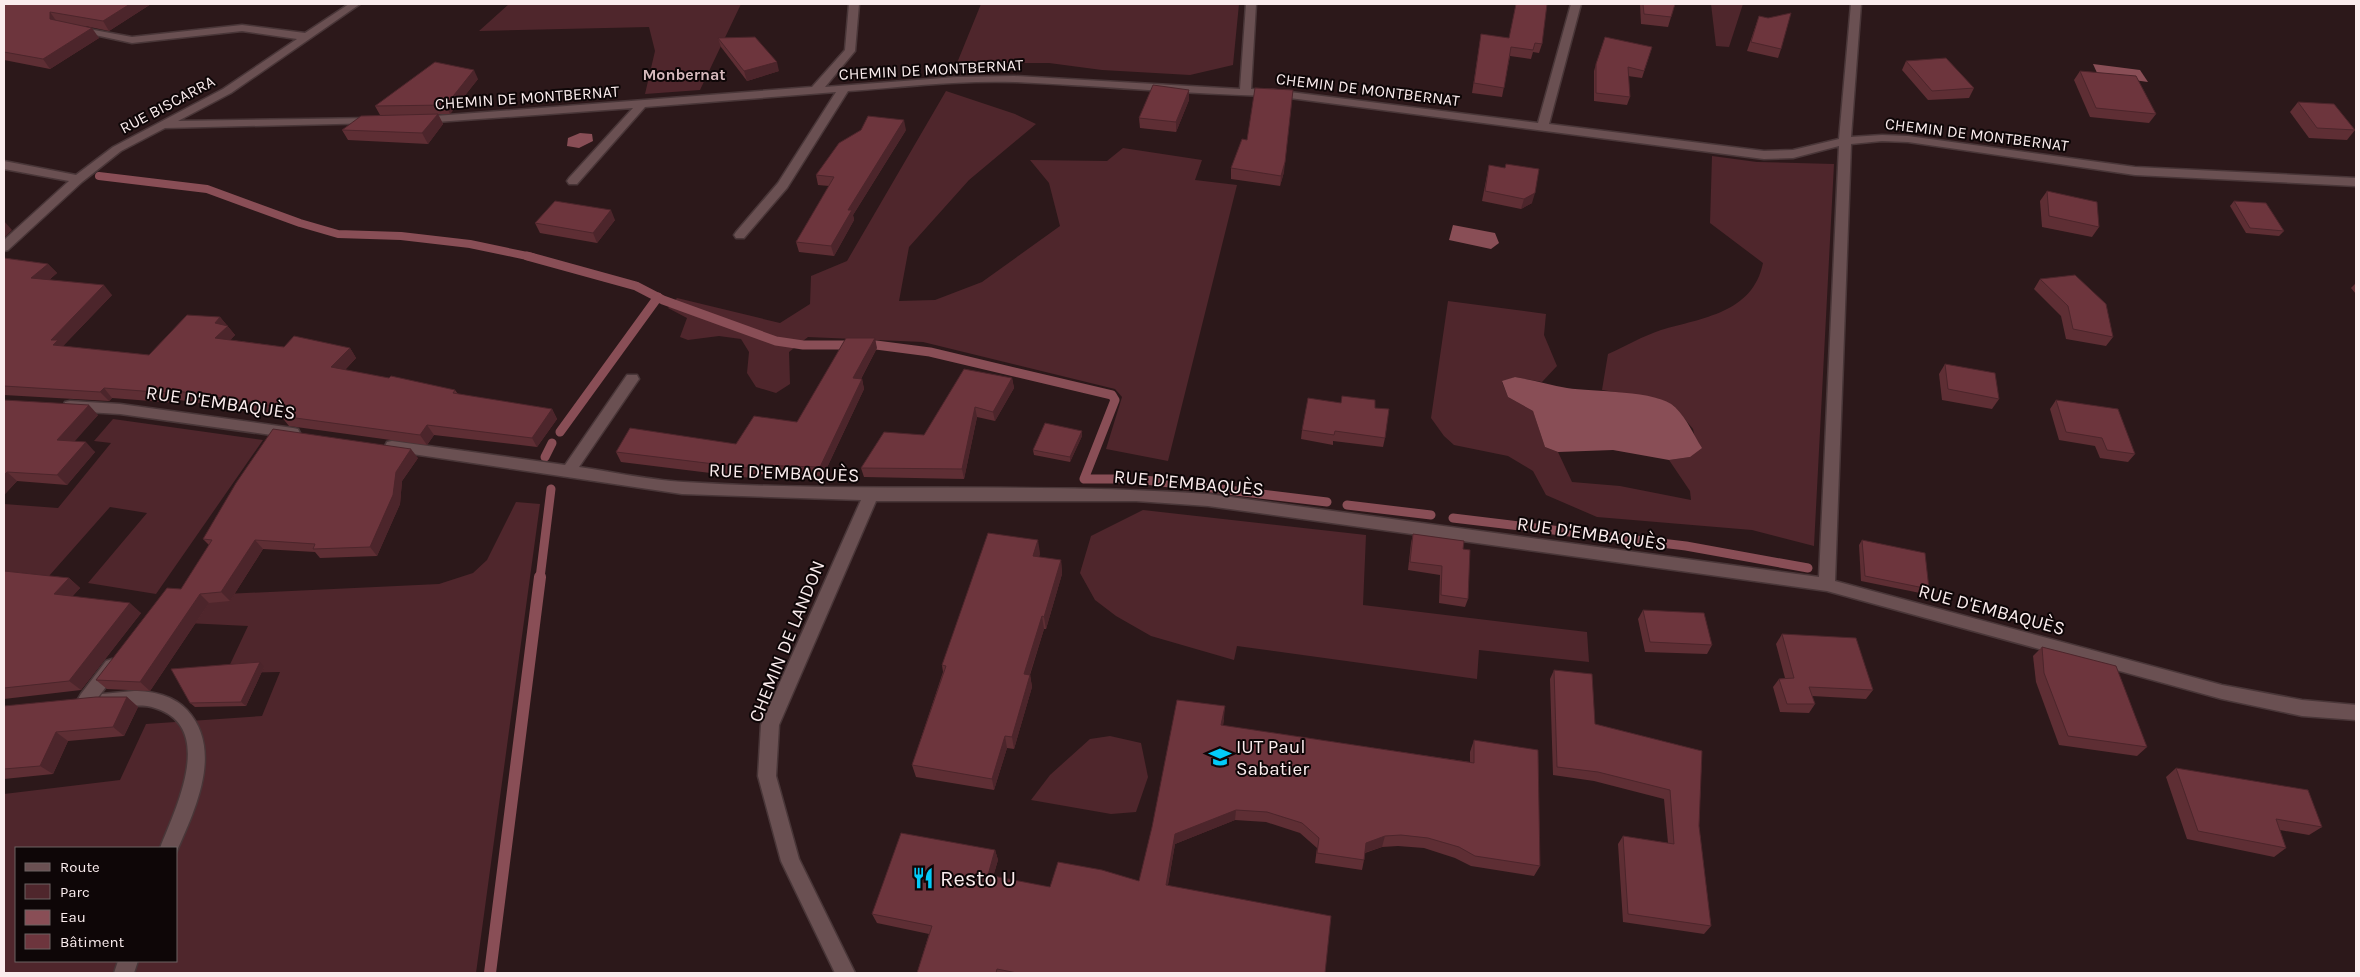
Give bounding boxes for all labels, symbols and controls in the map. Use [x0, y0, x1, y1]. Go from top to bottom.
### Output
street label: CHEMIN DE MONTBERNAT [838, 55, 1024, 84]
district label: Monbernat [642, 65, 726, 84]
street label: CHEMIN DE MONTBERNAT [1275, 69, 1461, 110]
street label: RUE BISCARRA [116, 71, 218, 137]
street label: CHEMIN DE MONTBERNAT [434, 82, 620, 113]
street label: CHEMIN DE MONTBERNAT [1884, 114, 2070, 155]
street label: RUE D'EMBAQUÈS [145, 381, 297, 424]
street label: RUE D'EMBAQUÈS [708, 458, 860, 487]
street label: RUE D'EMBAQUÈS [1113, 464, 1265, 501]
street label: RUE D'EMBAQUÈS [1516, 512, 1668, 555]
street label: CHEMIN DE LANDON [744, 557, 829, 725]
street label: RUE D'EMBAQUÈS [1916, 579, 2068, 640]
place label: IUT Paul Sabatier [1236, 736, 1309, 780]
school or university icon: IUT Paul Sabatier [1207, 744, 1233, 770]
legend [15, 847, 178, 962]
text: Route [60, 858, 100, 876]
restaurant icon: Resto U [910, 865, 936, 891]
place label: Resto U [940, 866, 1016, 892]
text: Parc [60, 883, 90, 901]
text: Eau [60, 908, 86, 926]
text: Bâtiment [60, 933, 124, 951]

